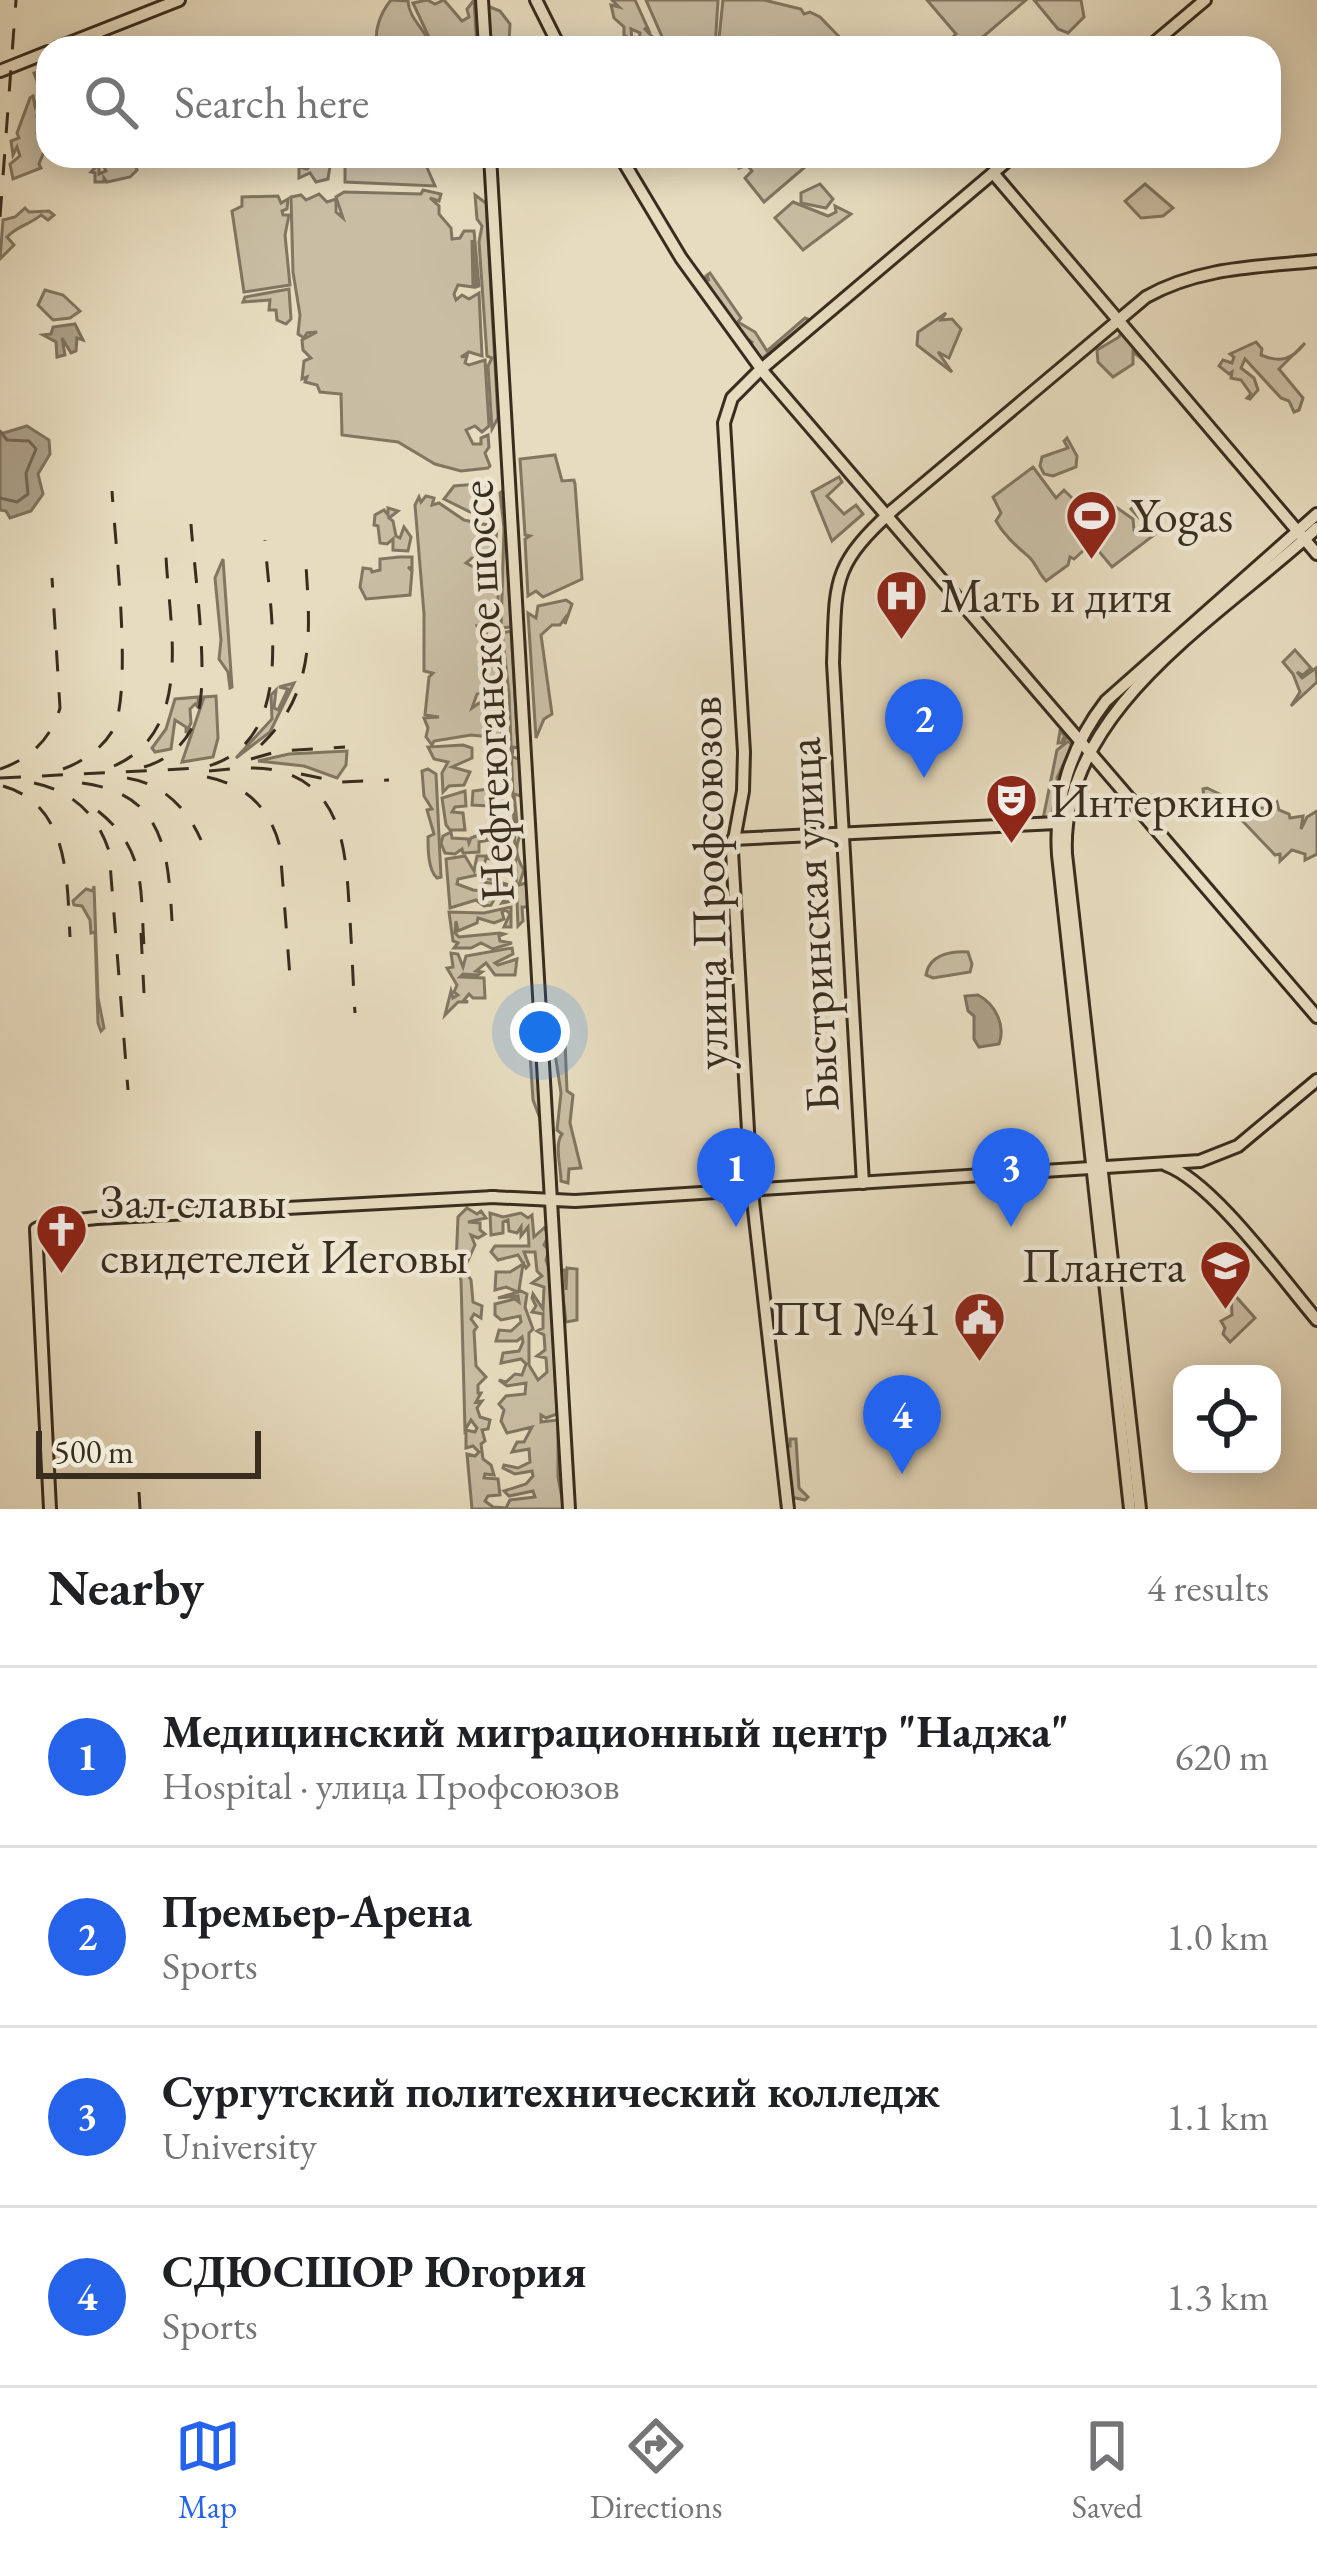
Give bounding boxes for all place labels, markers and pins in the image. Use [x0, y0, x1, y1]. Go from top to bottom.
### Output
place label: Yogas [1131, 484, 1233, 546]
sports icon: Yogas [1064, 487, 1120, 561]
place label: Мать и дитя [940, 564, 1172, 626]
hospital icon: Мать и дитя [873, 567, 929, 641]
pin: 2 [885, 679, 963, 778]
place label: Интеркино [1050, 769, 1274, 831]
theatre icon: Интеркино [983, 772, 1039, 846]
pin: 1 [697, 1128, 775, 1227]
pin: 3 [972, 1128, 1050, 1227]
place label: Зал славы свидетелей Иеговы [100, 1170, 468, 1287]
church icon: Зал славы свидетелей Иеговы [33, 1201, 89, 1275]
place label: Планета [1021, 1234, 1187, 1296]
school or university icon: Планета [1197, 1237, 1253, 1311]
place label: ПЧ №41 [771, 1287, 941, 1349]
public building icon: ПЧ №41 [952, 1290, 1008, 1364]
pin: 4 [863, 1375, 941, 1474]

